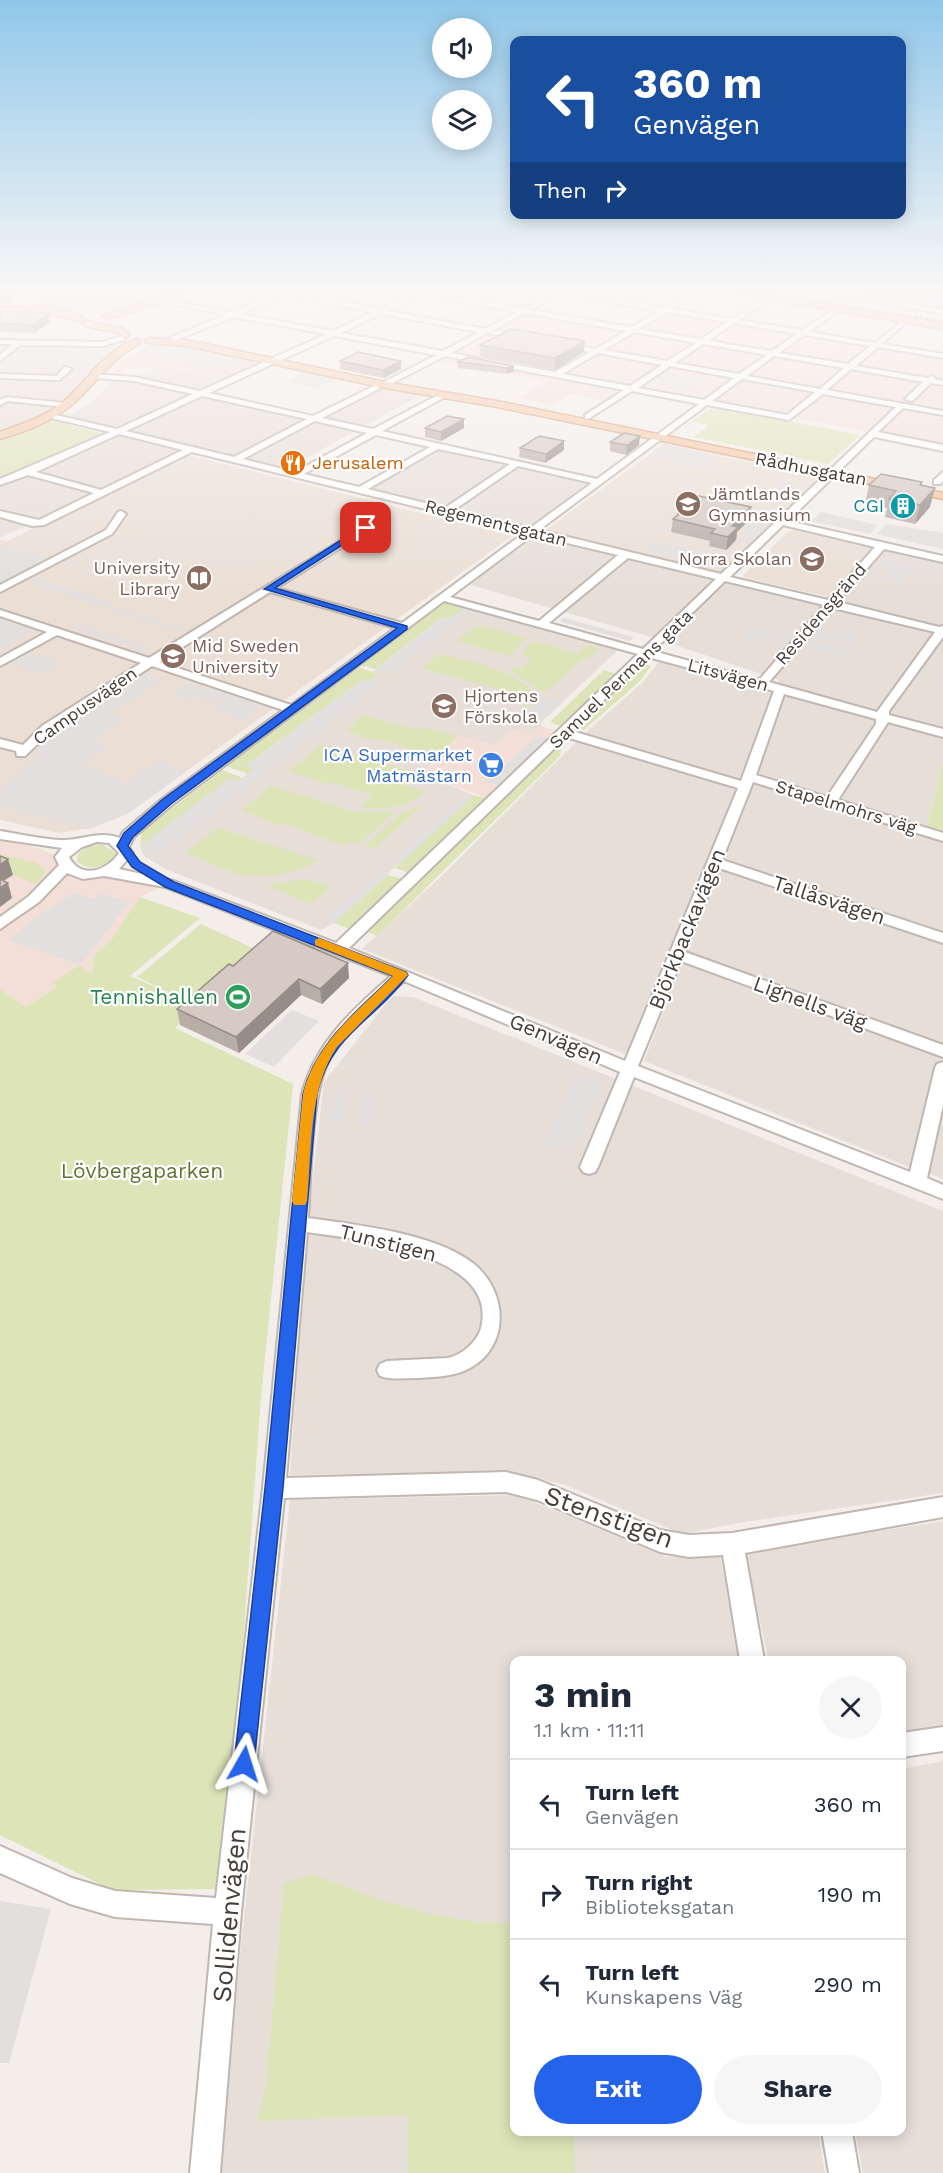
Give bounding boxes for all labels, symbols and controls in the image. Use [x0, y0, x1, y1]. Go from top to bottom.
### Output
map controls [432, 18, 492, 150]
button: sound [432, 18, 492, 78]
text: 360 m [633, 59, 762, 108]
icon: left [534, 60, 612, 138]
button: layers [432, 90, 492, 150]
text: Genvägen [633, 109, 760, 141]
icon: right [599, 174, 632, 207]
text: Then [534, 178, 587, 203]
street label: Rådhusgatan [753, 447, 869, 490]
restaurant icon: Jerusalem [278, 448, 308, 478]
place label: Jerusalem [312, 452, 404, 473]
place label: Jämtlands Gymnasium [708, 483, 811, 525]
school or university icon: Jämtlands Gymnasium [673, 489, 703, 519]
building icon: CGI [888, 491, 918, 521]
street label: Regementsgatan [423, 495, 569, 550]
place label: CGI [853, 495, 884, 516]
pin [340, 502, 391, 553]
icon: arrive [349, 511, 382, 544]
school or university icon: Norra Skolan [797, 544, 827, 574]
place label: Norra Skolan [679, 548, 792, 569]
place label: University Library [94, 557, 181, 599]
street label: Residensgränd [771, 559, 871, 669]
library icon: University Library [184, 563, 214, 593]
street label: Samuel Permans gata [545, 605, 697, 753]
place label: Mid Sweden University [192, 635, 299, 677]
school or university icon: Mid Sweden University [158, 641, 188, 671]
street label: Litsvägen [685, 654, 771, 695]
street label: Campusvägen [29, 662, 141, 749]
place label: Hjortens Förskola [464, 685, 538, 727]
school or university icon: Hjortens Förskola [429, 691, 459, 721]
place label: ICA Supermarket Matmästarn [323, 744, 472, 786]
supermarket icon: ICA Supermarket Matmästarn [476, 750, 506, 780]
street label: Stapelmohrs väg [773, 775, 920, 838]
street label: Björkbackavägen [643, 845, 730, 1013]
street label: Tallåsvägen [770, 870, 889, 929]
street label: Lignells väg [750, 970, 871, 1035]
sports icon: Tennishallen [223, 982, 253, 1012]
place label: Tennishallen [90, 984, 218, 1009]
street label: Genvägen [506, 1008, 607, 1069]
park label: Lövbergaparken [61, 1158, 223, 1183]
street label: Tunstigen [337, 1218, 439, 1267]
street label: Stenstigen [540, 1480, 678, 1554]
text: 3 min [534, 1674, 632, 1716]
button: close [819, 1676, 882, 1739]
text: 1.1 km · 11:11 [534, 1718, 645, 1742]
position arrow [212, 1732, 276, 1796]
text: Turn left [585, 1780, 679, 1805]
icon: left [534, 1788, 567, 1821]
text: 360 m [814, 1792, 882, 1817]
text: Genvägen [585, 1805, 679, 1829]
street label: Sollidenvägen [206, 1827, 252, 2003]
text: Turn right [585, 1870, 692, 1895]
icon: right [534, 1878, 567, 1911]
text: 190 m [818, 1882, 882, 1907]
text: Biblioteksgatan [585, 1895, 734, 1919]
text: Turn left [585, 1960, 679, 1985]
icon: left [534, 1968, 567, 2001]
text: 290 m [813, 1972, 882, 1997]
text: Kunskapens Väg [585, 1985, 742, 2009]
button: Exit [534, 2055, 702, 2124]
button: Share [714, 2055, 882, 2124]

